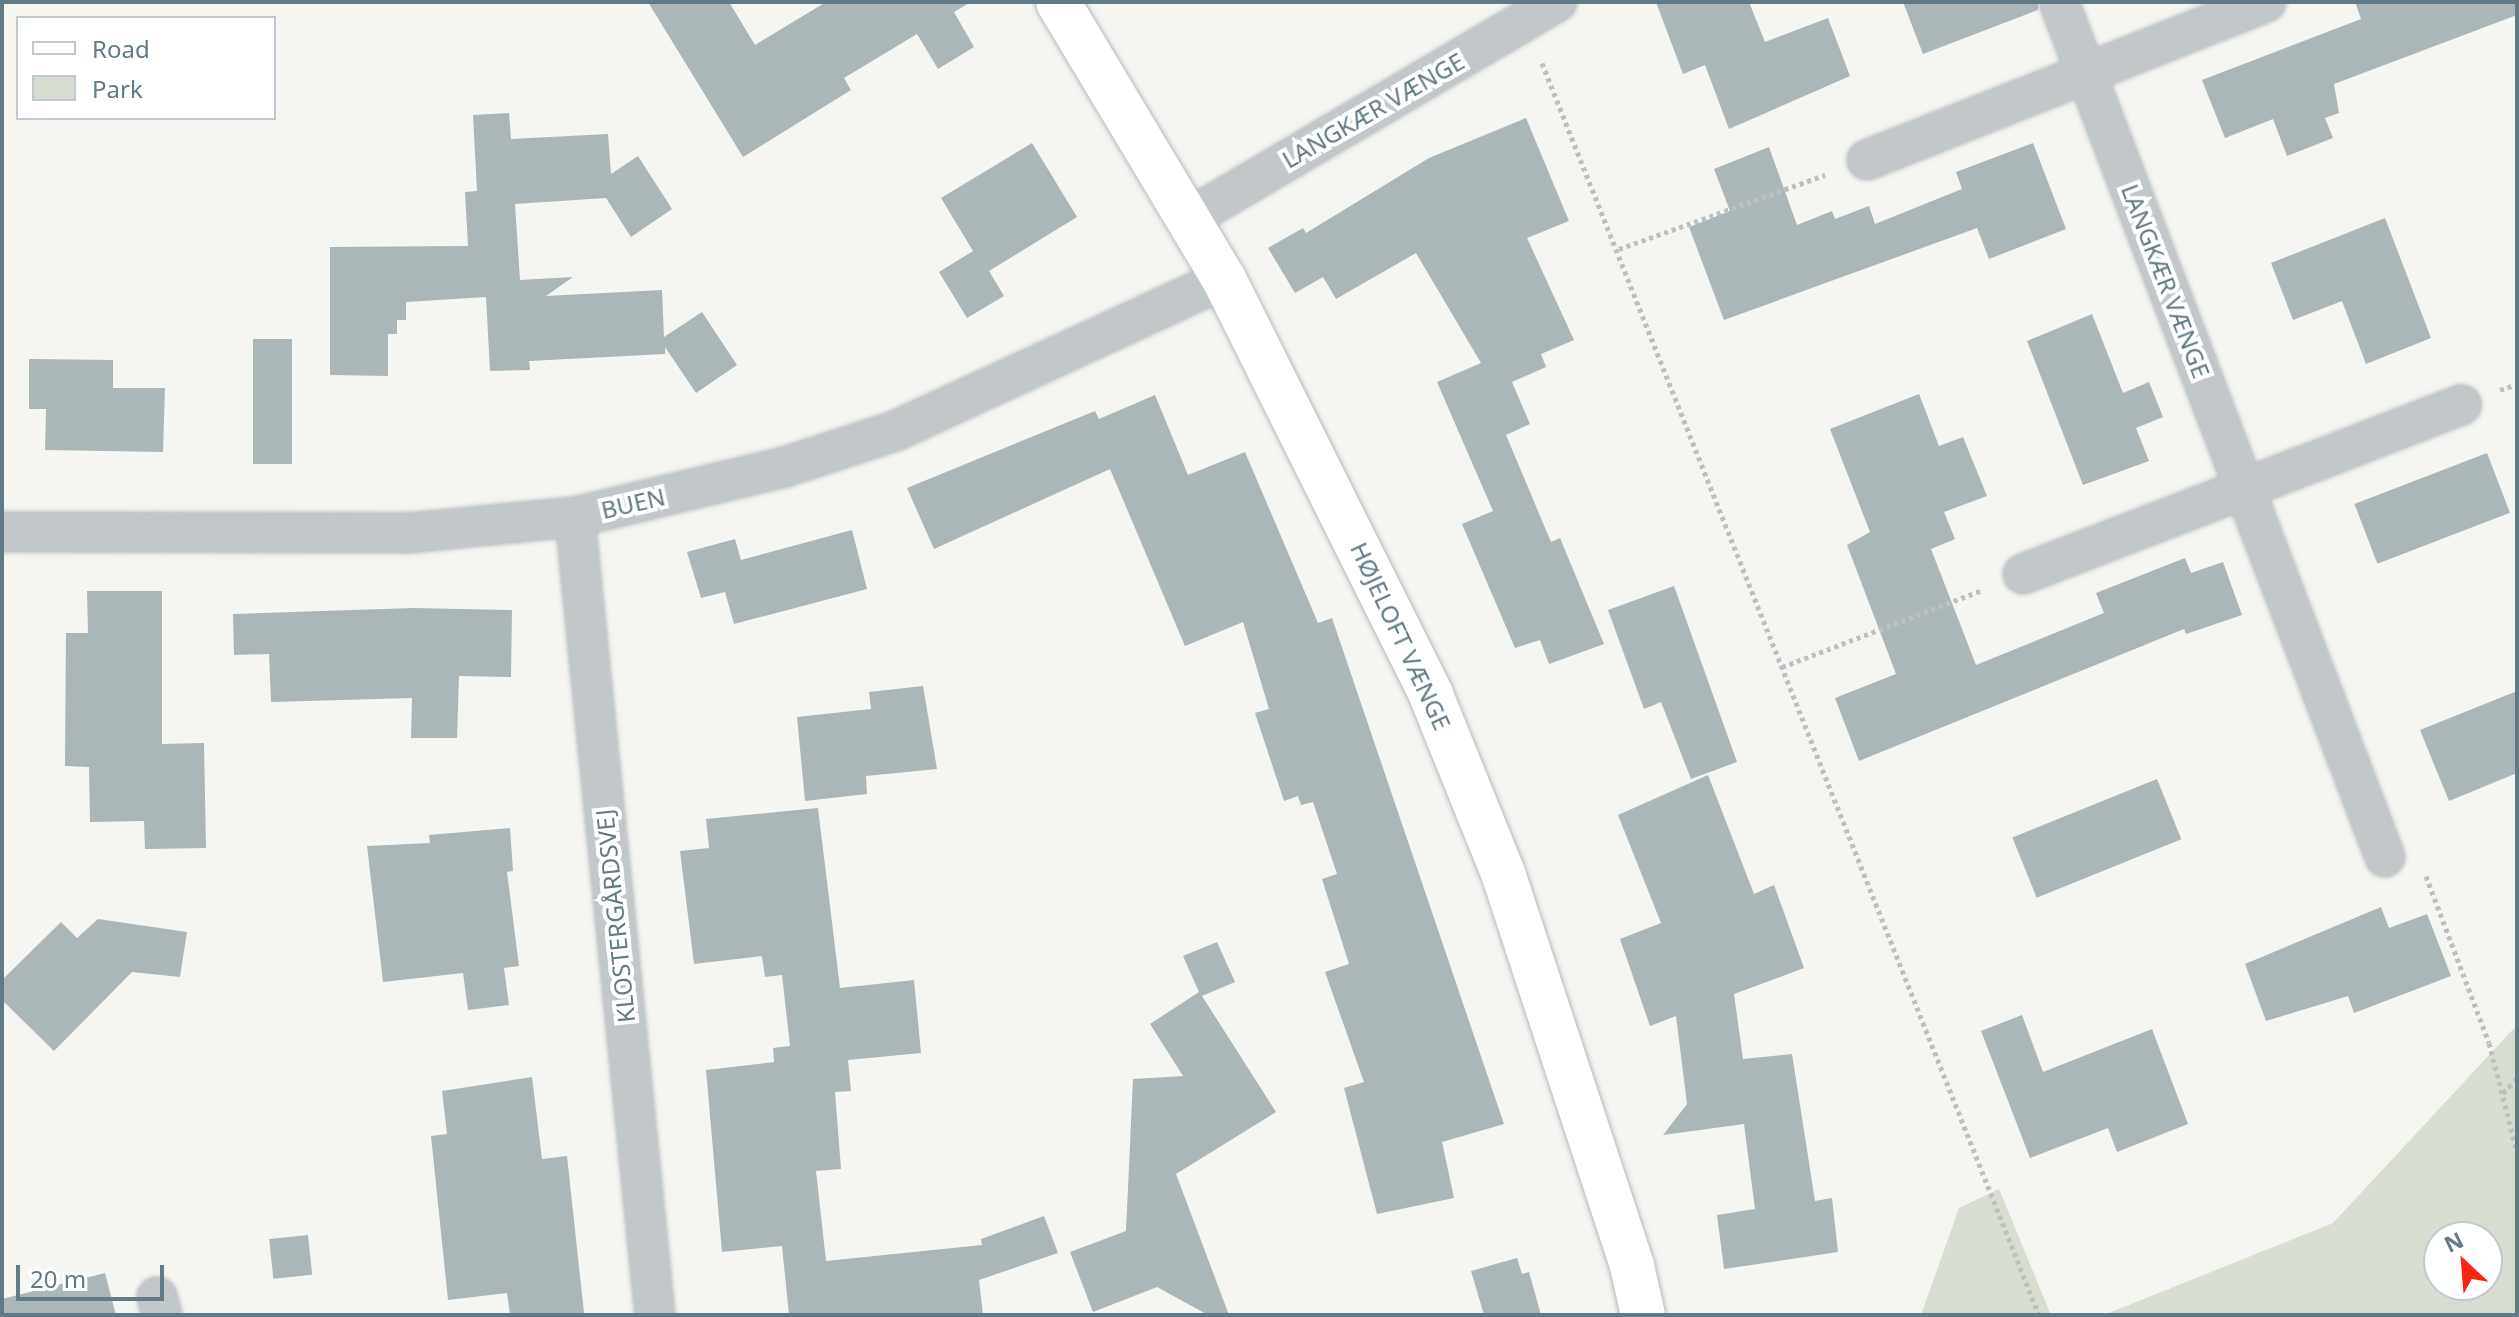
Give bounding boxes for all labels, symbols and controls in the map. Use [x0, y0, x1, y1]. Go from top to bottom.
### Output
legend [16, 16, 276, 120]
text: Road [92, 32, 150, 65]
street label: LANGKÆR VÆNGE [1277, 46, 1469, 174]
text: Park [92, 72, 143, 105]
street label: LANGKÆR VÆNGE [2116, 180, 2216, 382]
street label: BUEN [598, 482, 668, 524]
street label: HØJELOFT VÆNGE [1345, 538, 1457, 734]
street label: KLOSTERGÅRDSVEJ [589, 808, 641, 1024]
north arrow [2423, 1221, 2503, 1301]
text: N [2439, 1224, 2468, 1259]
scale bar [20, 1249, 168, 1299]
text: 20 m [30, 1262, 86, 1295]

